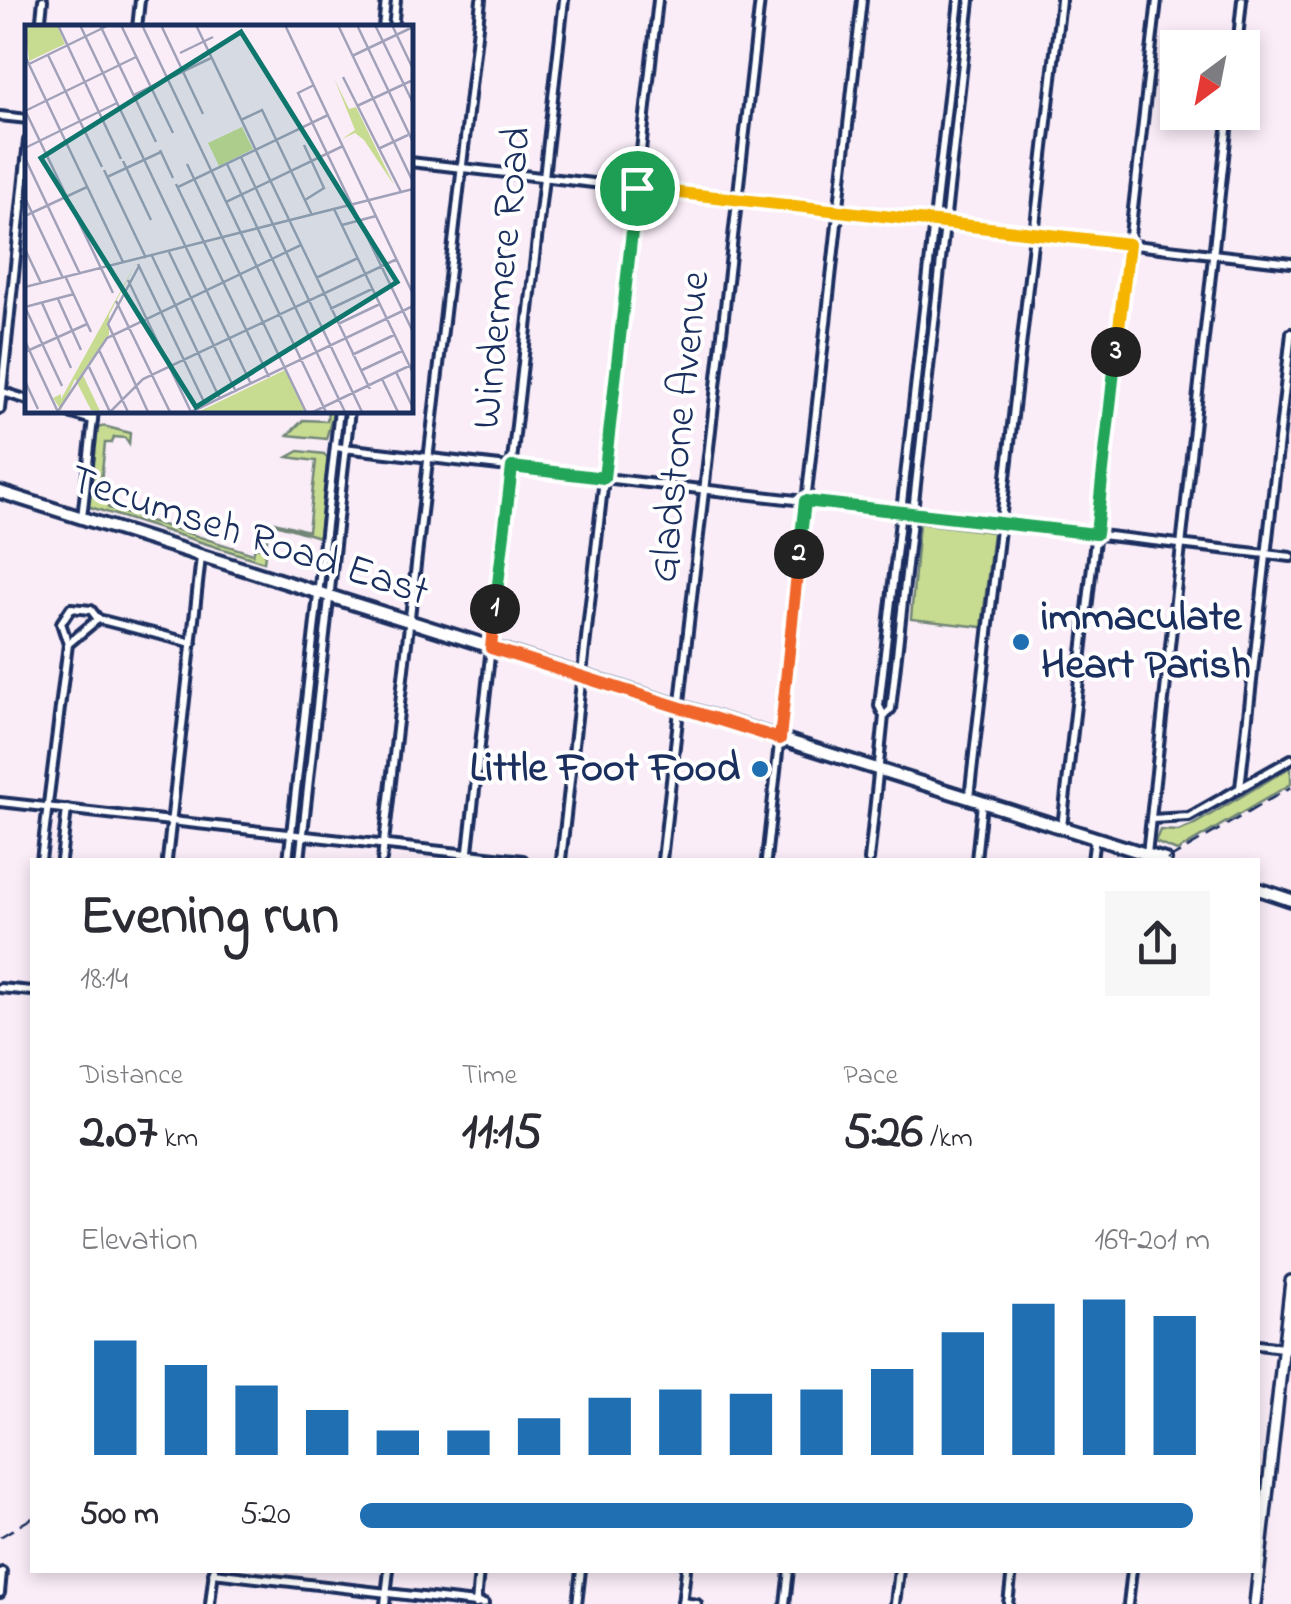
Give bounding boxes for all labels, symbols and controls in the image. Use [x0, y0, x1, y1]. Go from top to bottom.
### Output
inset map [25, 25, 412, 412]
north arrow [1160, 30, 1260, 130]
map controls [1160, 30, 1260, 130]
street label: Windermere Road [457, 124, 549, 432]
pin [595, 146, 680, 231]
icon: arrive [610, 161, 665, 216]
street label: Gladstone Avenue [634, 268, 728, 586]
pin: 3 [1091, 327, 1141, 377]
text: 3 [1110, 331, 1122, 372]
street label: Tecumseh Road East [62, 450, 436, 624]
pin: 2 [774, 529, 824, 579]
text: 2 [792, 533, 806, 574]
pin: 1 [470, 584, 520, 634]
text: 1 [491, 588, 499, 629]
place label: immaculate Heart Parish [1041, 588, 1251, 697]
marker: immaculate Heart Parish [1010, 631, 1032, 653]
place label: Little Foot Food [470, 739, 740, 800]
marker: Little Foot Food [749, 758, 771, 780]
text: Evening run [80, 879, 339, 959]
button: share [1105, 891, 1210, 996]
text: 18:14 [80, 957, 128, 1004]
text: Distance [80, 1056, 183, 1097]
text: Time [462, 1056, 517, 1097]
text: Pace [843, 1056, 898, 1097]
text: 2.07 [80, 1097, 157, 1170]
text: 11:15 [462, 1097, 542, 1170]
text: 5:26 [843, 1097, 923, 1170]
text: km [157, 1119, 198, 1160]
text: /km [923, 1119, 973, 1160]
text: Elevation [80, 1218, 198, 1265]
text: 169–201 m [1094, 1218, 1210, 1265]
text: 500 m [80, 1492, 159, 1539]
text: 5:20 [240, 1492, 291, 1539]

